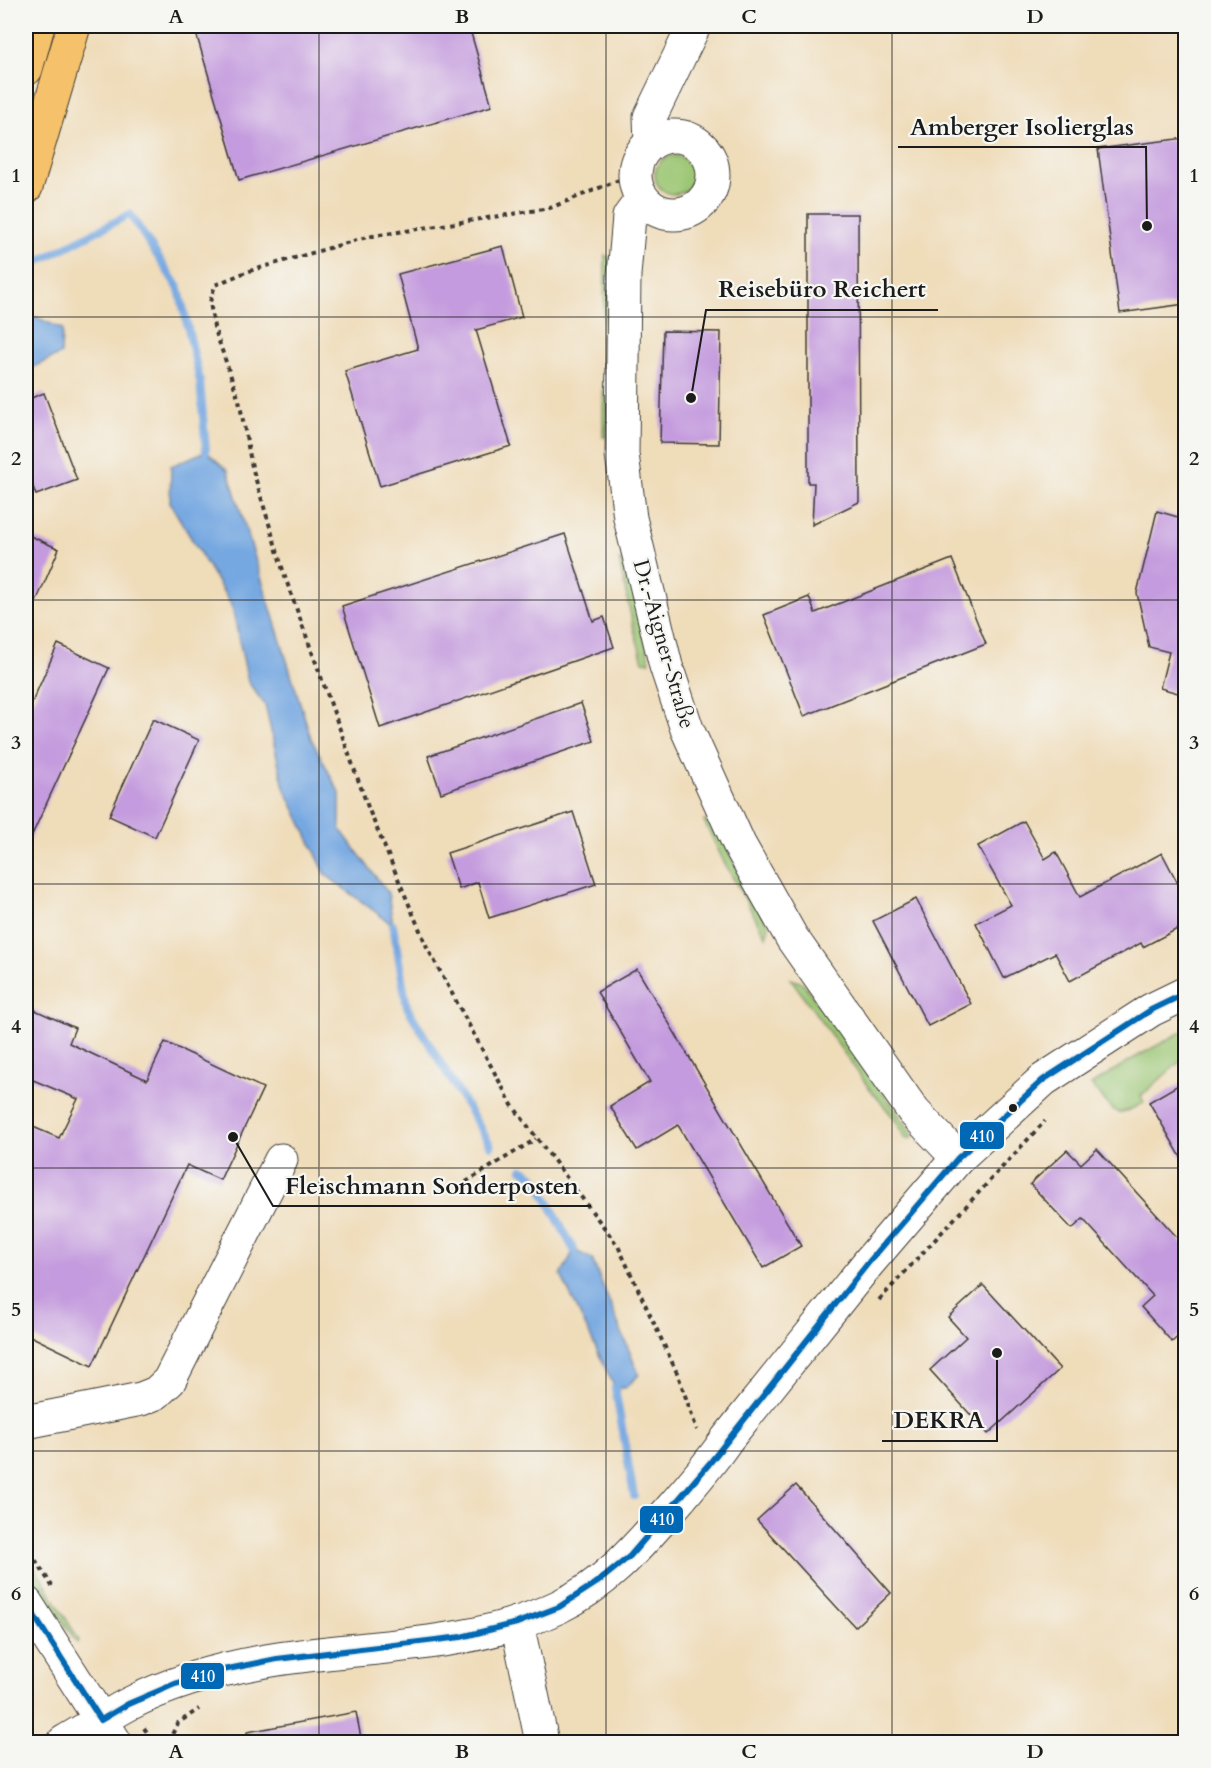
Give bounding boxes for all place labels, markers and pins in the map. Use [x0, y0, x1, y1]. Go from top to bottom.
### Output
callout: Amberger Isolierglas [898, 105, 1146, 147]
callout: Reisebüro Reichert [706, 268, 938, 310]
unlabelled marker [1007, 1102, 1019, 1114]
callout: Fleischmann Sonderposten [273, 1164, 591, 1206]
callout: DEKRA [882, 1399, 997, 1441]

